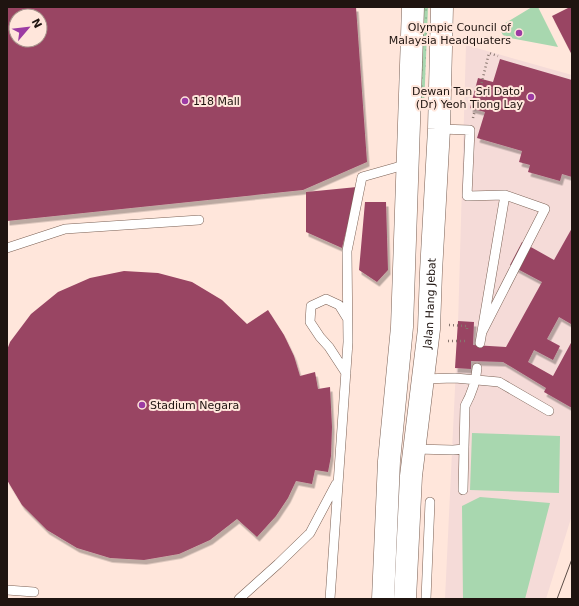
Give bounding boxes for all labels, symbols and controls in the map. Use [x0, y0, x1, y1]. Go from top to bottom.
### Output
north arrow [8, 8, 48, 48]
text: N [28, 16, 44, 31]
place label: Olympic Council of Malaysia Headquaters [389, 21, 512, 47]
marker: Olympic Council of Malaysia Headquaters [514, 28, 524, 38]
place label: Dewan Tan Sri Dato' (Dr) Yeoh Tiong Lay [412, 85, 523, 111]
marker: Dewan Tan Sri Dato' (Dr) Yeoh Tiong Lay [526, 92, 536, 102]
place label: 118 Mall [193, 95, 240, 108]
marker: 118 Mall [180, 96, 190, 106]
street label: Jalan Hang Jebat [420, 257, 438, 350]
place label: Stadium Negara [150, 399, 239, 412]
marker: Stadium Negara [137, 400, 147, 410]

